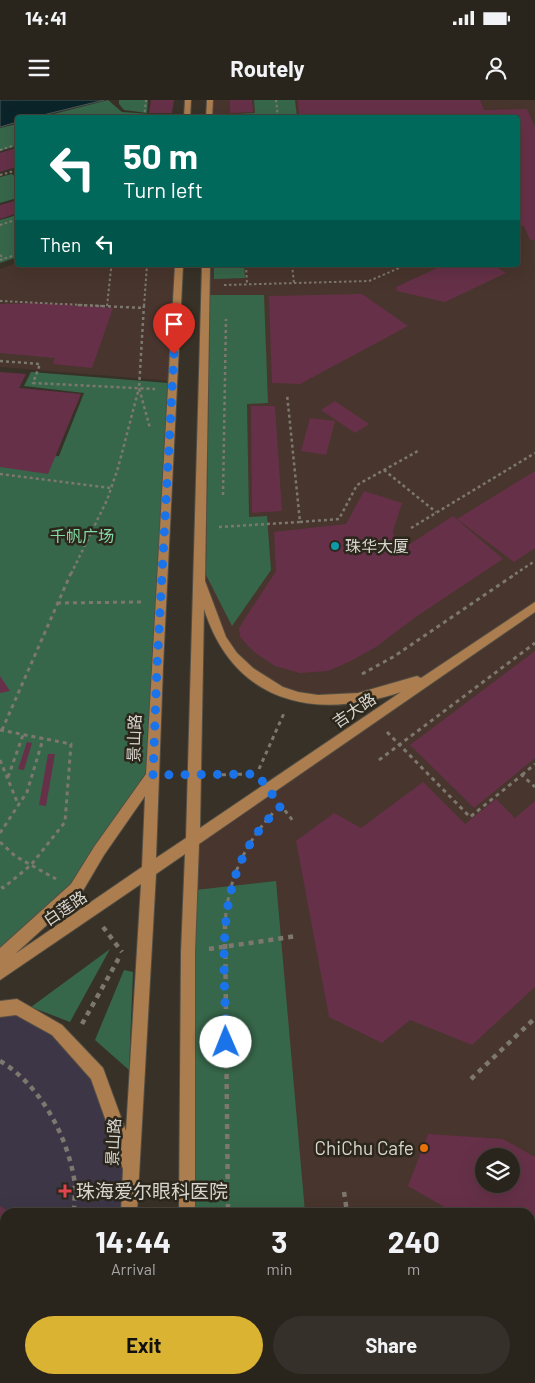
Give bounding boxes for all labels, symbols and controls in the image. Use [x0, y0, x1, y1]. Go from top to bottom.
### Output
text: 14:41 [25, 6, 67, 29]
icon: menu [25, 54, 53, 82]
icon: person [482, 54, 510, 82]
text: Routely [230, 55, 305, 81]
text: 50 m [123, 134, 198, 176]
icon: left [40, 135, 105, 200]
text: Turn left [123, 176, 203, 202]
icon: left [91, 230, 119, 258]
text: Then [40, 233, 81, 256]
pin [153, 303, 195, 354]
icon: arrive [160, 310, 188, 338]
park label: 千帆广场 [50, 526, 114, 545]
place label: 珠华大厦 [345, 536, 409, 555]
marker: 珠华大厦 [329, 540, 341, 552]
street label: 吉大路 [329, 688, 379, 731]
street label: 景山路 [123, 714, 144, 762]
street label: 白莲路 [40, 886, 90, 929]
position arrow [199, 1015, 251, 1067]
street label: 景山路 [102, 1118, 123, 1166]
place label: ChiChu Cafe [315, 1136, 414, 1159]
marker: ChiChu Cafe [418, 1142, 430, 1154]
map controls [475, 1148, 520, 1193]
button: layers [475, 1148, 520, 1193]
place label: 珠海爱尔眼科医院 [76, 1179, 228, 1202]
marker: 珠海爱尔眼科医院 [58, 1184, 72, 1198]
text: 14:44 [95, 1223, 171, 1259]
text: 3 [271, 1223, 288, 1259]
text: 240 [388, 1223, 440, 1259]
text: Arrival [111, 1259, 156, 1278]
text: min [267, 1259, 292, 1278]
text: m [407, 1259, 420, 1278]
button: Exit [25, 1316, 263, 1374]
button: Share [273, 1316, 510, 1374]

